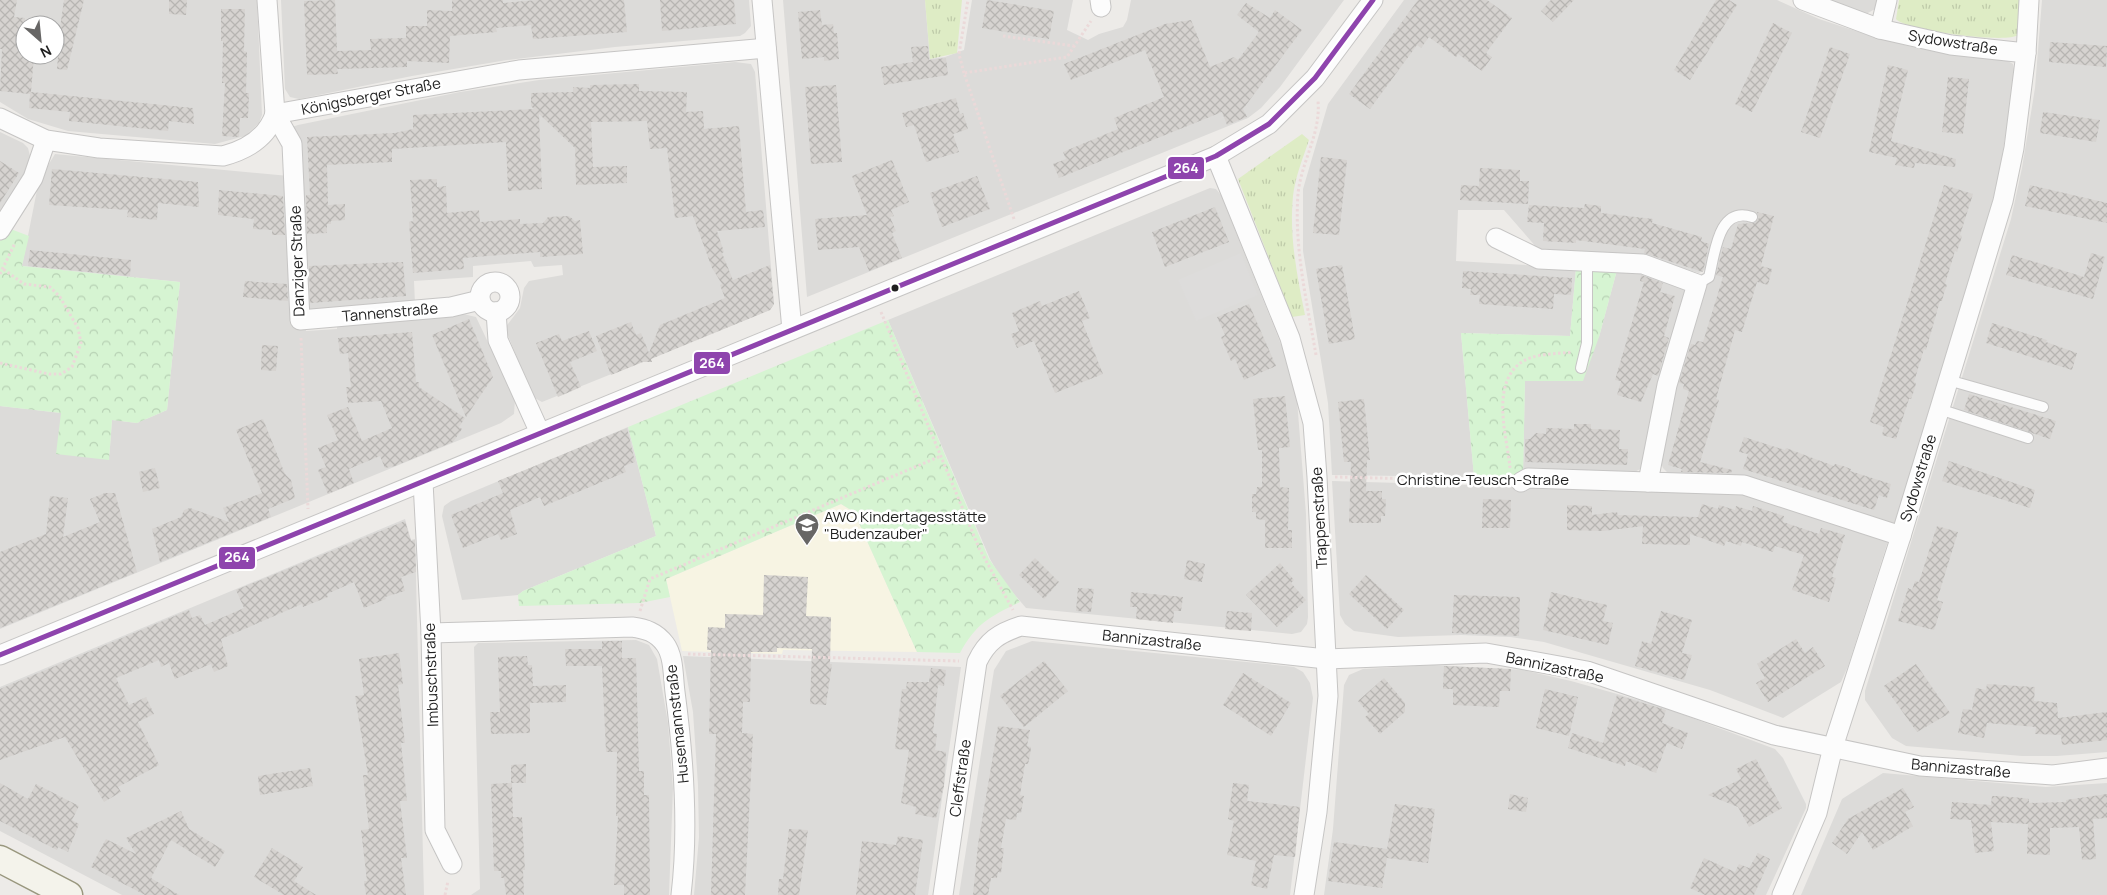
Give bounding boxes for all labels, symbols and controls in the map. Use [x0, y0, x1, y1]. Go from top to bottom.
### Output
north arrow [15, 15, 65, 65]
street label: Sydowstraße [1907, 25, 2000, 59]
text: N [37, 41, 55, 63]
street label: Königsberger Straße [300, 72, 443, 120]
line badge: 264 [1167, 156, 1205, 180]
text: 264 [1173, 158, 1199, 177]
street label: Danziger Straße [285, 205, 309, 317]
unlabelled marker [890, 283, 900, 293]
street label: Tannenstraße [341, 297, 439, 327]
line badge: 264 [693, 351, 731, 375]
text: 264 [699, 353, 725, 372]
street label: Sydowstraße [1895, 431, 1941, 524]
street label: Trappenstraße [1306, 466, 1332, 569]
street label: Christine-Teusch-Straße [1397, 469, 1569, 490]
place label: AWO Kindertagesstätte "Budenzauber" [824, 506, 987, 544]
school or university icon: AWO Kindertagesstätte "Budenzauber" [794, 512, 820, 546]
line badge: 264 [218, 546, 256, 570]
text: 264 [224, 547, 250, 566]
street label: Imbuschstraße [419, 622, 443, 727]
street label: Bannizastraße [1101, 624, 1203, 656]
street label: Bannizastraße [1504, 646, 1606, 688]
street label: Husemannstraße [660, 663, 694, 785]
street label: Cleffstraße [944, 738, 976, 818]
street label: Bannizastraße [1910, 753, 2012, 783]

